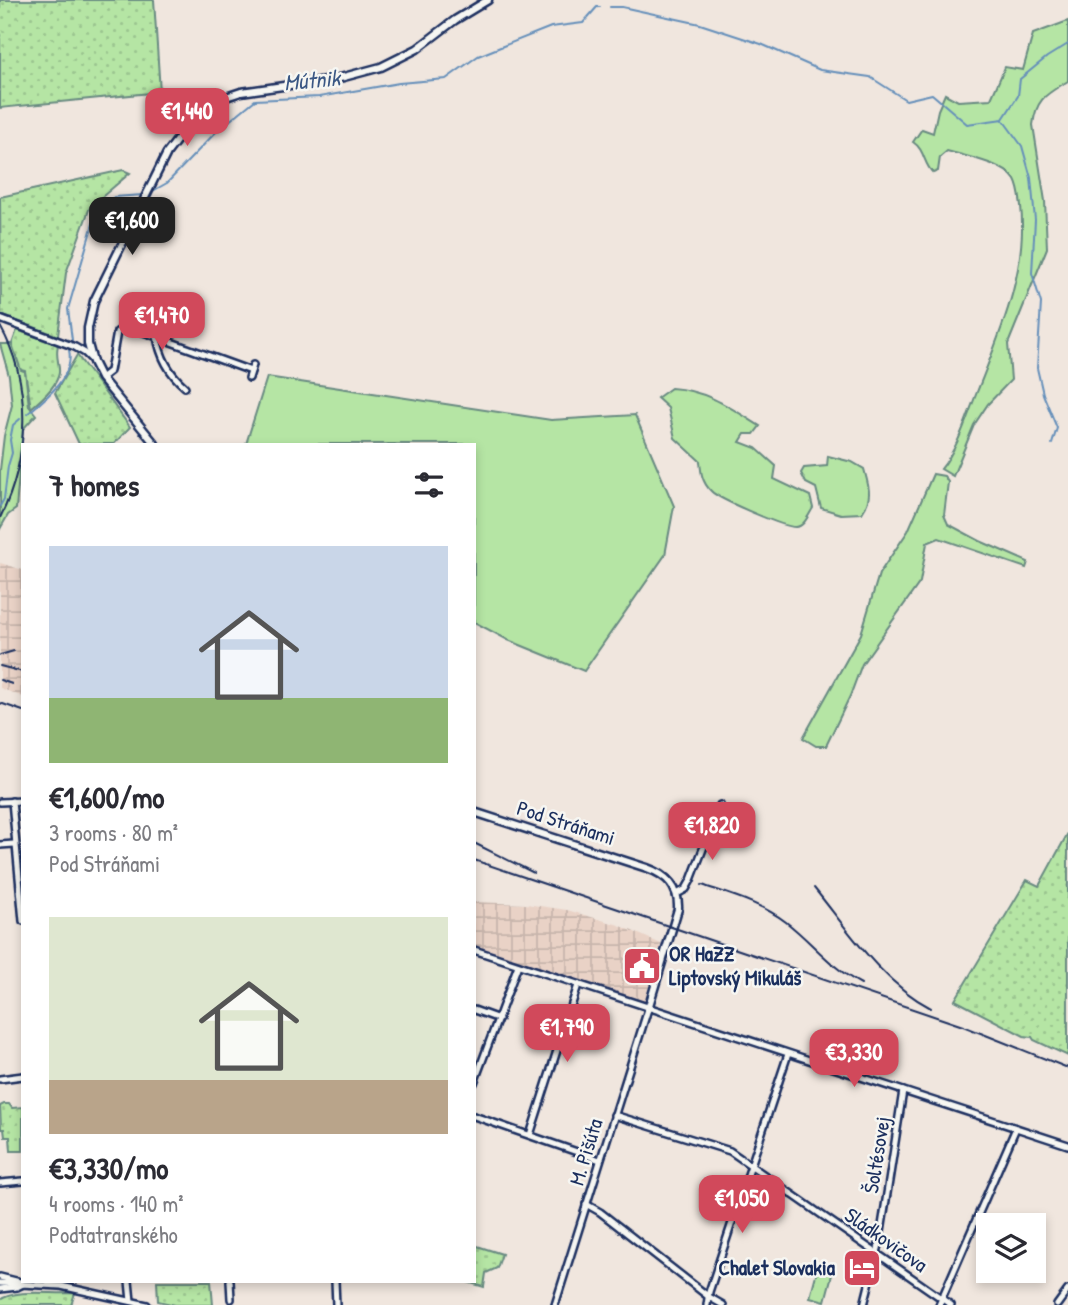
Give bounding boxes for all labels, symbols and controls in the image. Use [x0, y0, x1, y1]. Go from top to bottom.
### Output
water label: Mútnik [283, 61, 344, 97]
pin: €1,440 [130, 88, 244, 148]
text: €1,440 [161, 95, 213, 126]
pin: €1,600 [75, 198, 189, 257]
text: €1,600 [105, 204, 159, 235]
pin: €1,470 [105, 292, 219, 352]
text: €1,470 [135, 299, 189, 330]
text: 7 homes [49, 465, 139, 505]
icon: filters [410, 466, 448, 504]
icon: home [186, 592, 312, 718]
text: €1,600/mo [49, 777, 164, 817]
street label: Pod Stráňami [513, 793, 619, 852]
pin: €1,820 [655, 802, 769, 862]
text: €1,820 [684, 809, 740, 840]
text: 3 rooms · 80 m² [49, 817, 178, 848]
text: Pod Stráňami [49, 848, 160, 879]
place label: OR HaZZ Liptovský Mikuláš [669, 939, 801, 993]
public building icon: OR HaZZ Liptovský Mikuláš [621, 945, 663, 987]
icon: home [186, 963, 312, 1089]
pin: €1,790 [510, 1004, 624, 1064]
text: €1,790 [540, 1011, 594, 1042]
pin: €3,330 [797, 1030, 911, 1089]
text: €3,330 [826, 1036, 882, 1067]
street label: Šoltésovej [856, 1114, 897, 1195]
street label: M. Pišúta [562, 1115, 609, 1189]
text: €3,330/mo [49, 1148, 168, 1188]
pin: €1,050 [685, 1176, 799, 1235]
text: €1,050 [715, 1182, 769, 1213]
text: 4 rooms · 140 m² [49, 1188, 183, 1219]
street label: Sládkovičova [839, 1200, 934, 1279]
map controls [976, 1213, 1046, 1283]
button: layers [976, 1213, 1046, 1283]
text: Podtatranského [49, 1219, 178, 1250]
hotel icon: Chalet Slovakia [841, 1247, 883, 1289]
place label: Chalet Slovakia [718, 1253, 836, 1282]

